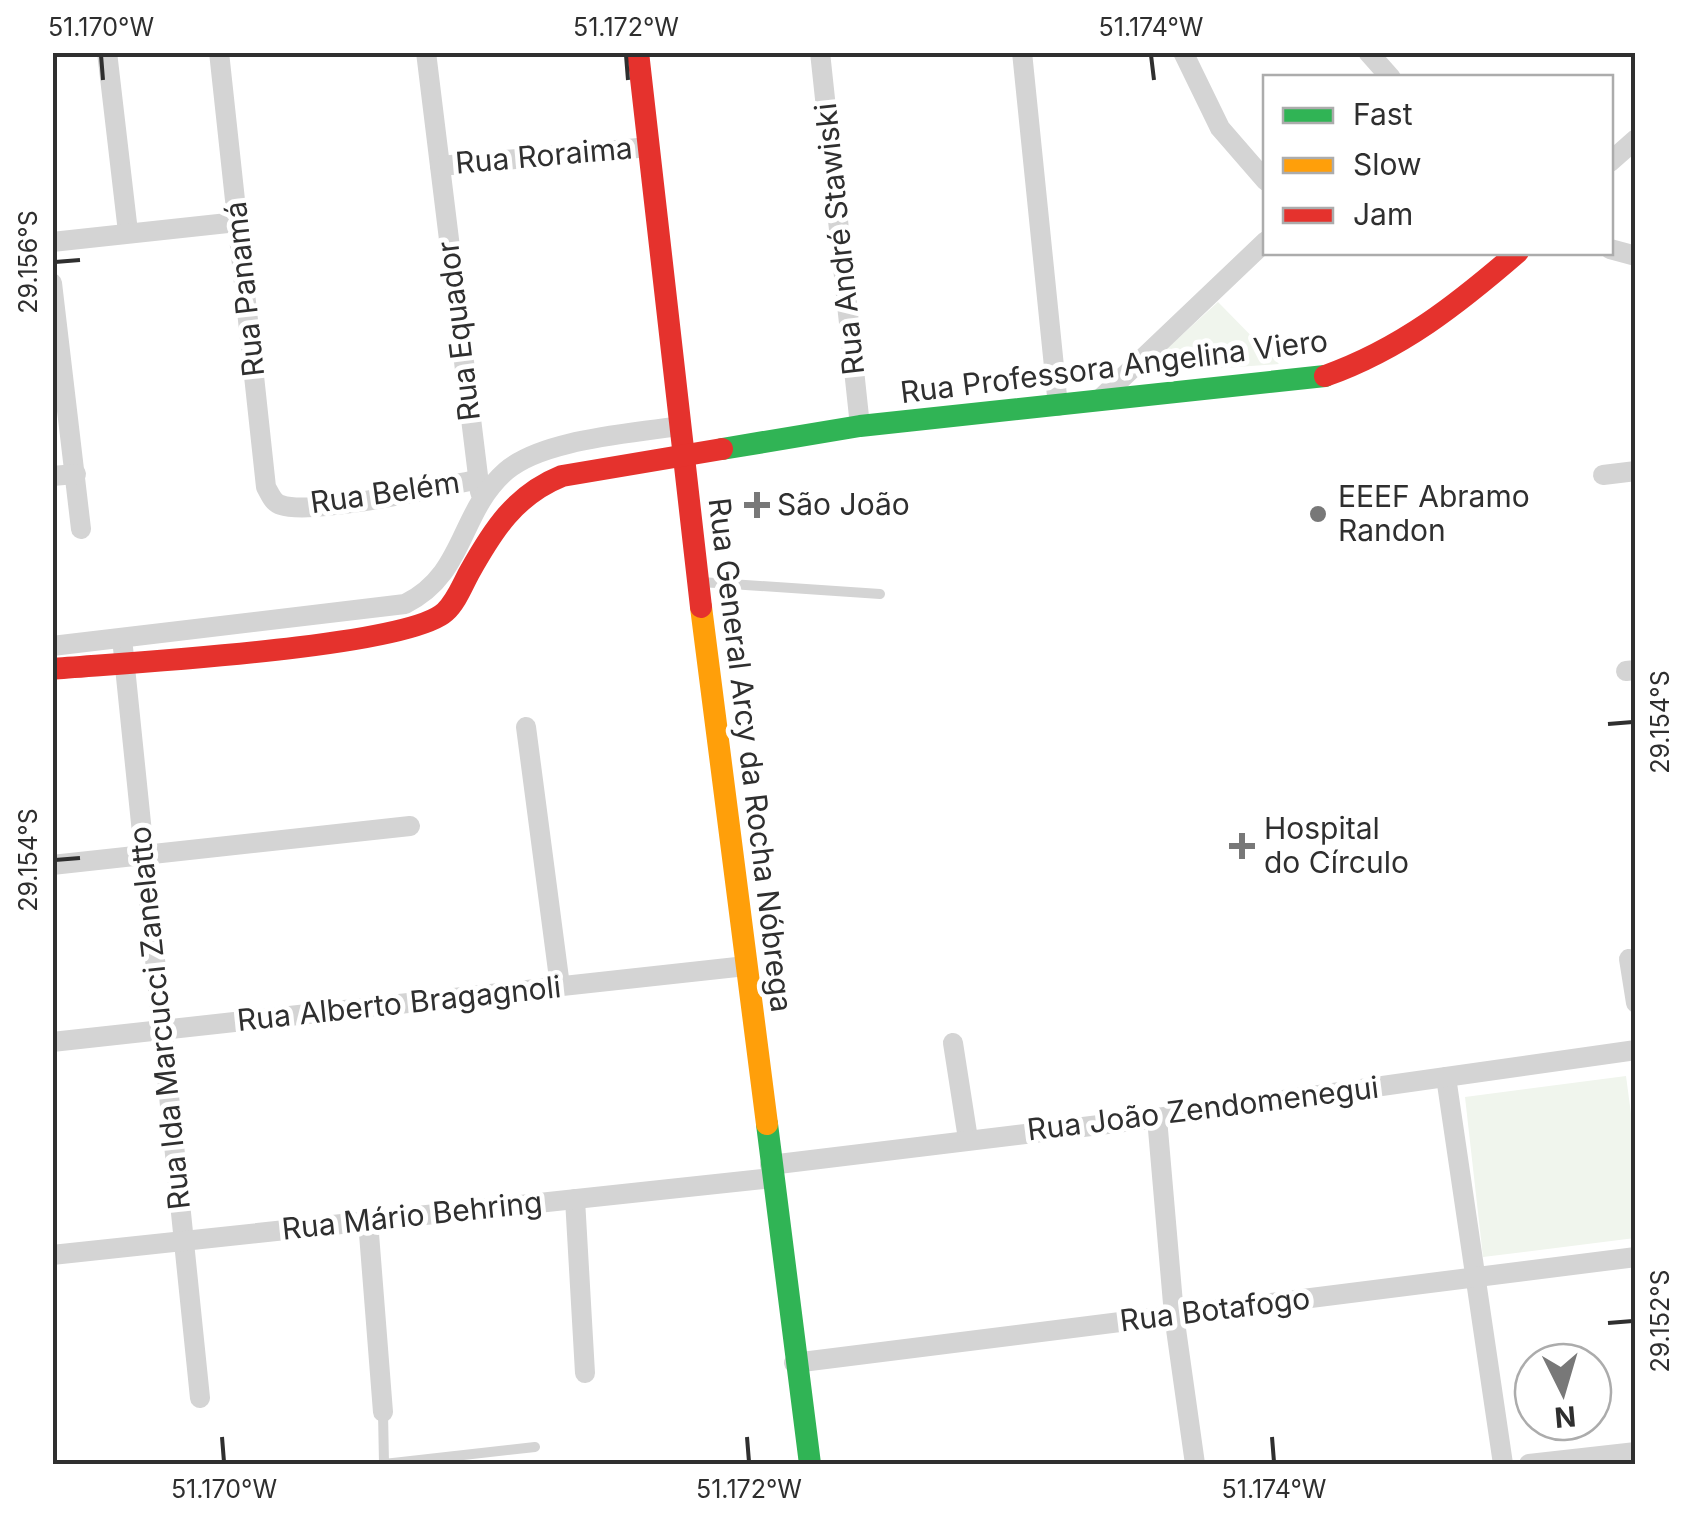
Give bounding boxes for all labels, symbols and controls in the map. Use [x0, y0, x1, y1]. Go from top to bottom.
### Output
text: 51.170°W [48, 12, 154, 42]
text: 51.172°W [573, 12, 679, 42]
text: 51.174°W [1099, 12, 1203, 42]
legend [1263, 75, 1613, 255]
text: Fast [1353, 96, 1413, 132]
street label: Rua André Stawiski [807, 101, 871, 377]
street label: Rua Roraima [454, 129, 634, 181]
text: Slow [1353, 146, 1422, 182]
text: Jam [1353, 196, 1413, 232]
street label: Rua Panamá [217, 200, 271, 379]
text: 29.156°S [13, 210, 43, 314]
street label: Rua Equador [429, 239, 487, 423]
street label: Rua Professora Angelina Viero [898, 322, 1330, 410]
street label: Rua Belém [308, 464, 462, 520]
place label: EEEF Abramo Randon [1338, 478, 1530, 548]
place label: São João [777, 486, 910, 522]
marker: São João [746, 494, 768, 516]
street label: Rua General Arcy da Rocha Nóbrega [702, 496, 800, 1014]
marker: EEEF Abramo Randon [1307, 503, 1329, 525]
text: 29.154°S [1645, 670, 1675, 774]
text: 29.154°S [13, 808, 43, 912]
place label: Hospital do Círculo [1264, 810, 1409, 880]
street label: Rua Ida Marcucci Zanelatto [121, 825, 197, 1212]
marker: Hospital do Círculo [1229, 833, 1255, 859]
street label: Rua Alberto Bragagnoli [235, 968, 563, 1038]
street label: Rua João Zendomenegui [1025, 1069, 1381, 1147]
street label: Rua Mário Behring [280, 1183, 544, 1247]
text: 29.152°S [1645, 1269, 1675, 1373]
street label: Rua Botafogo [1118, 1279, 1312, 1339]
north arrow [1513, 1342, 1613, 1442]
text: N [1553, 1399, 1577, 1435]
text: 51.170°W [171, 1474, 277, 1504]
text: 51.172°W [696, 1474, 802, 1504]
text: 51.174°W [1222, 1474, 1326, 1504]

